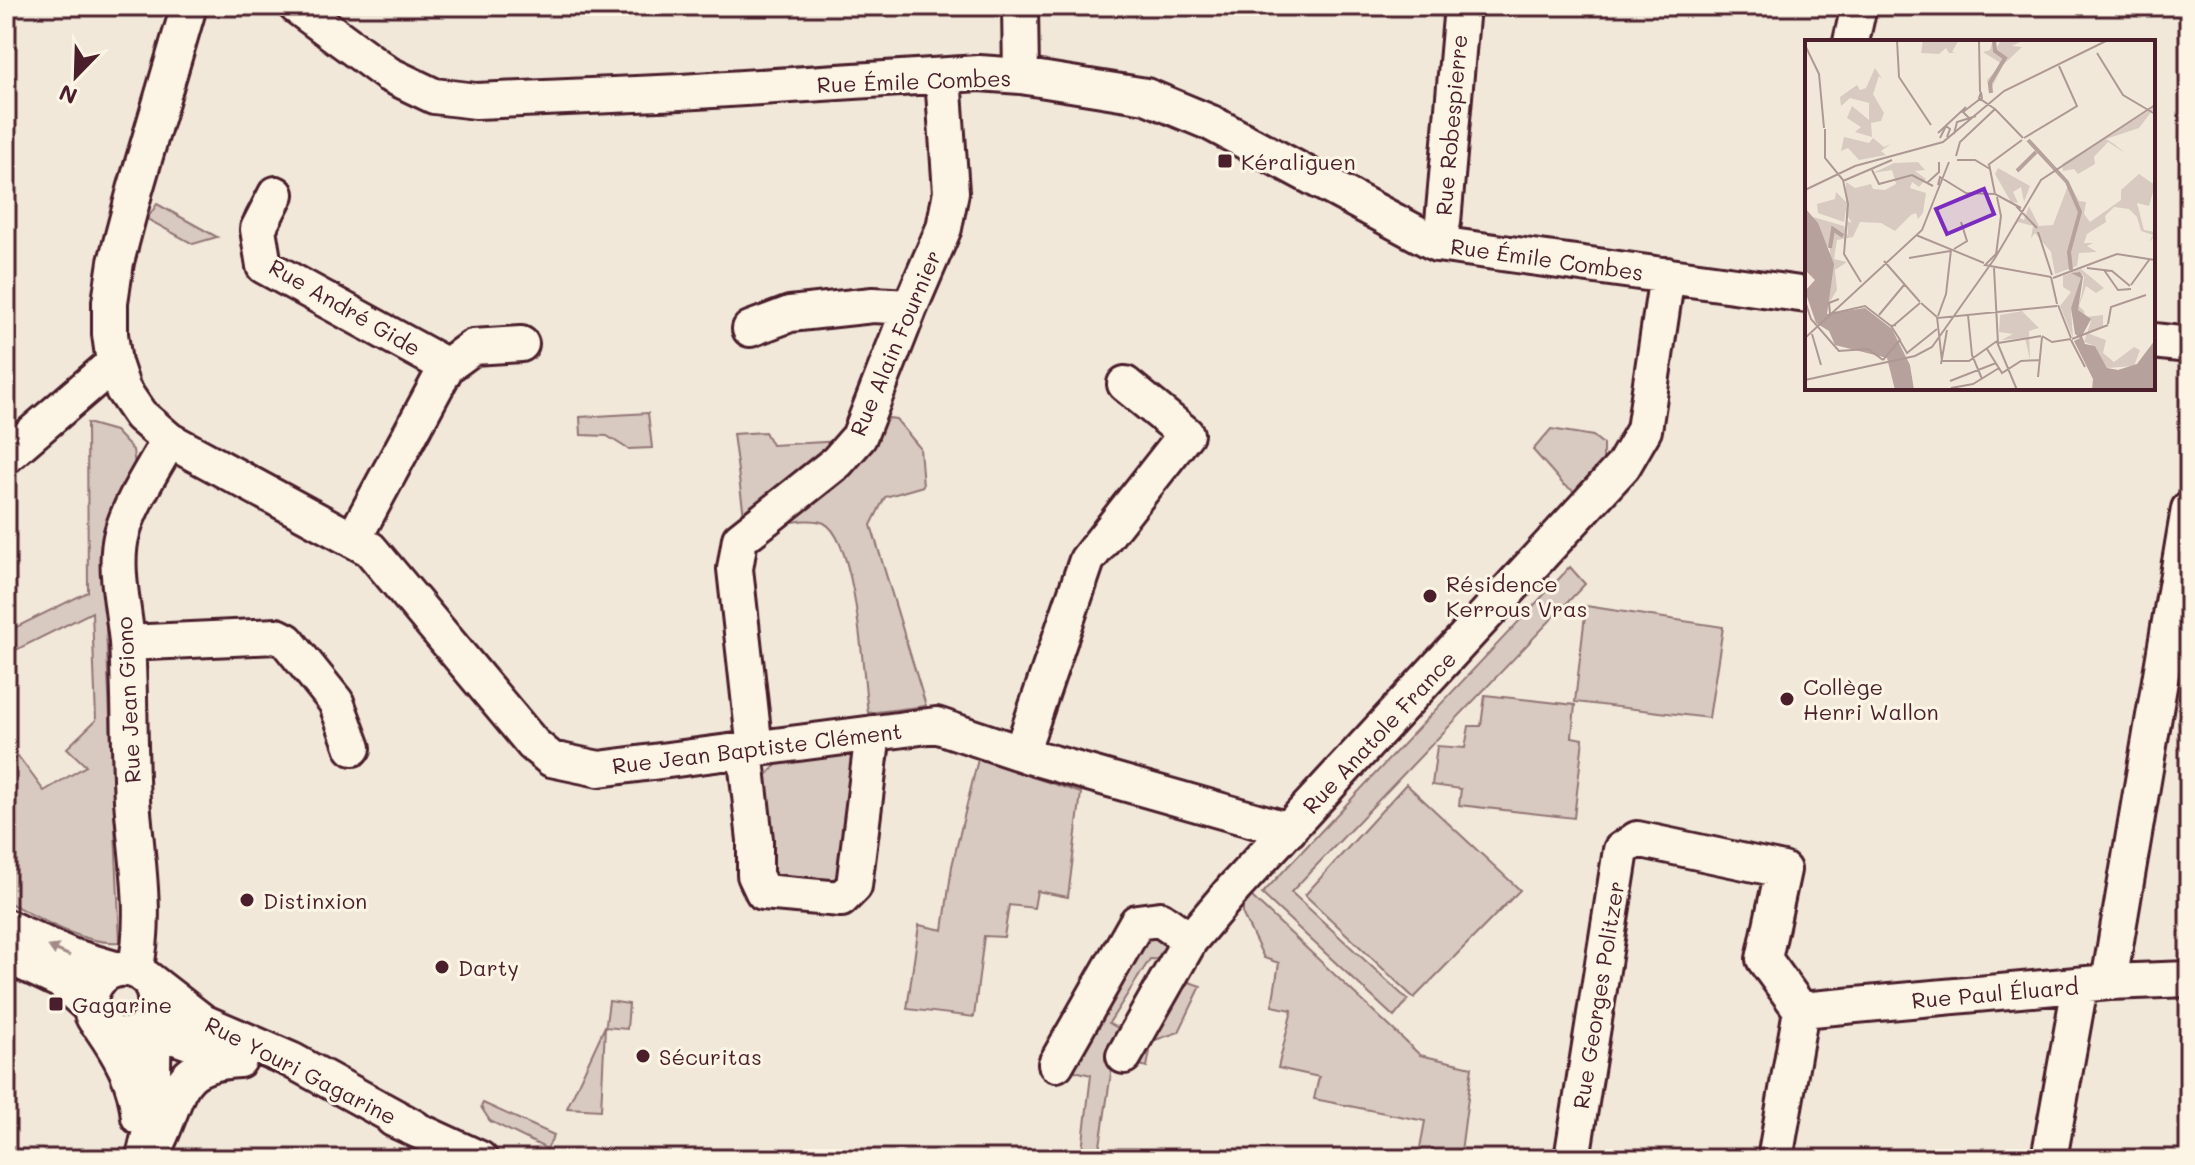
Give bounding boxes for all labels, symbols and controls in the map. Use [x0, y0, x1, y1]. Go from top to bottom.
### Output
street label: Rue Robespierre [1429, 33, 1473, 217]
north arrow [36, 36, 116, 116]
inset map [1805, 40, 2155, 390]
street label: Rue Émile Combes [816, 63, 1012, 99]
text: N [55, 78, 81, 111]
place label: Kéraliguen [1241, 147, 1356, 176]
marker: Kéraliguen [1216, 152, 1234, 170]
street label: Rue Émile Combes [1449, 231, 1645, 287]
street label: Rue Alain Fournier [843, 246, 947, 440]
street label: Rue André Gide [264, 252, 426, 362]
place label: Résidence Kerrous Vras [1446, 569, 1587, 623]
marker: Résidence Kerrous Vras [1421, 587, 1439, 605]
street label: Rue Jean Giono [109, 616, 147, 784]
street label: Rue Anatole France [1296, 644, 1462, 820]
place label: Collège Henri Wallon [1803, 672, 1939, 726]
marker: Collège Henri Wallon [1778, 690, 1796, 708]
street label: Rue Jean Baptiste Clément [610, 716, 904, 780]
street label: Rue Georges Politzer [1566, 879, 1630, 1111]
place label: Distinxion [263, 886, 367, 915]
marker: Distinxion [238, 891, 256, 909]
one-way arrow [48, 944, 71, 957]
place label: Darty [458, 953, 519, 982]
marker: Darty [433, 958, 451, 976]
street label: Rue Paul Éluard [1910, 971, 2080, 1015]
place label: Gagarine [72, 990, 172, 1019]
marker: Gagarine [47, 995, 65, 1013]
street label: Rue Youri Gagarine [200, 1009, 402, 1131]
place label: Sécuritas [659, 1042, 762, 1071]
marker: Sécuritas [634, 1047, 652, 1065]

